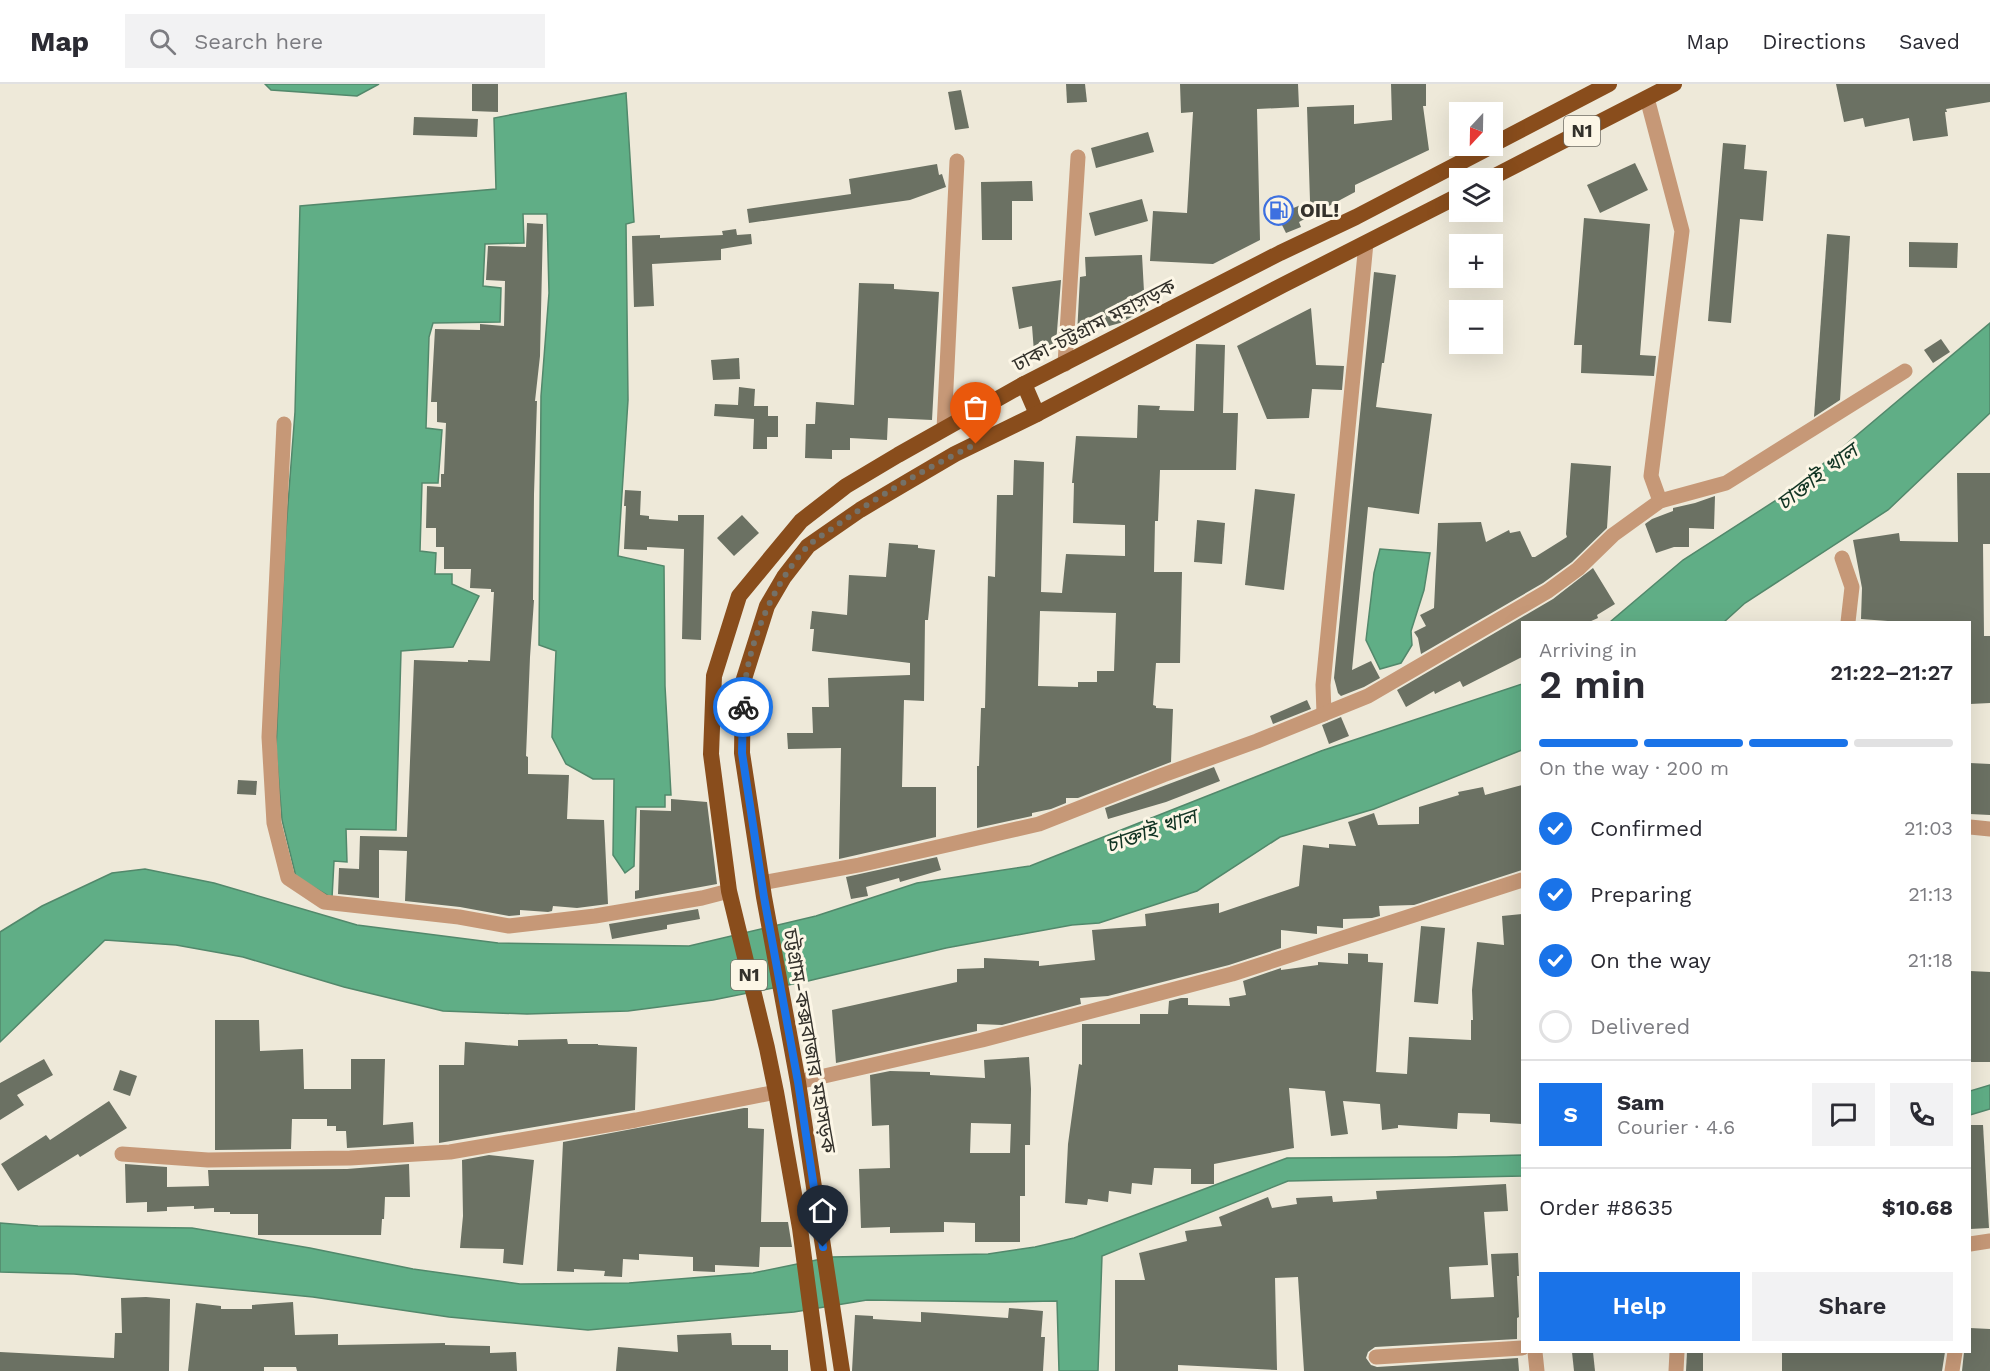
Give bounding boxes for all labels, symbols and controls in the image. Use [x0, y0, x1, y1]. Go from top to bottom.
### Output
search box [125, 14, 545, 68]
text: Map [30, 25, 89, 58]
icon: search [146, 25, 179, 58]
text: Search here [194, 29, 323, 54]
text: Map [1686, 29, 1729, 54]
text: Directions [1762, 29, 1866, 54]
text: Saved [1899, 29, 1960, 54]
north arrow [1449, 102, 1503, 156]
map controls [1449, 102, 1503, 354]
road number: N1 [1564, 116, 1600, 146]
button: layers [1449, 168, 1503, 222]
fuel station icon: OIL! [1263, 194, 1295, 226]
place label: OIL! [1300, 198, 1339, 222]
button: + [1449, 234, 1503, 288]
street label: ঢাকা-চট্টগ্রাম মহাসড়ক [1008, 273, 1180, 377]
button: − [1449, 300, 1503, 354]
pin [950, 382, 1001, 444]
icon: bag [959, 391, 992, 424]
water label: চাক্তাই খাল [1771, 436, 1865, 515]
text: Arriving in [1539, 638, 1637, 662]
text: 21:22–21:27 [1830, 660, 1953, 685]
text: 2 min [1539, 662, 1646, 707]
courier [713, 677, 773, 737]
icon: bike [727, 691, 760, 724]
text: On the way · 200 m [1539, 756, 1729, 780]
water label: চাক্তাই খাল [1102, 802, 1203, 858]
icon: check [1539, 812, 1572, 845]
text: Confirmed [1590, 816, 1703, 841]
text: 21:03 [1904, 816, 1953, 840]
icon: check [1539, 878, 1572, 911]
text: Preparing [1590, 882, 1691, 907]
text: 21:13 [1908, 882, 1953, 906]
street label: চট্টগ্রাম-কক্সবাজার মহাসড়ক [778, 926, 842, 1156]
icon: check [1539, 944, 1572, 977]
text: On the way [1590, 948, 1711, 973]
text: 21:18 [1908, 948, 1953, 972]
road number: N1 [731, 960, 767, 990]
text: Delivered [1590, 1014, 1690, 1039]
button: chat [1812, 1083, 1875, 1146]
button: phone [1890, 1083, 1953, 1146]
text: Sam [1617, 1090, 1665, 1115]
text: S [1563, 1102, 1578, 1127]
text: Courier · 4.6 [1617, 1115, 1735, 1139]
pin [797, 1185, 848, 1247]
icon: home [806, 1194, 839, 1227]
text: Order #8635 [1539, 1195, 1673, 1220]
text: $10.68 [1882, 1195, 1953, 1220]
button: Help [1539, 1272, 1740, 1341]
button: Share [1752, 1272, 1953, 1341]

